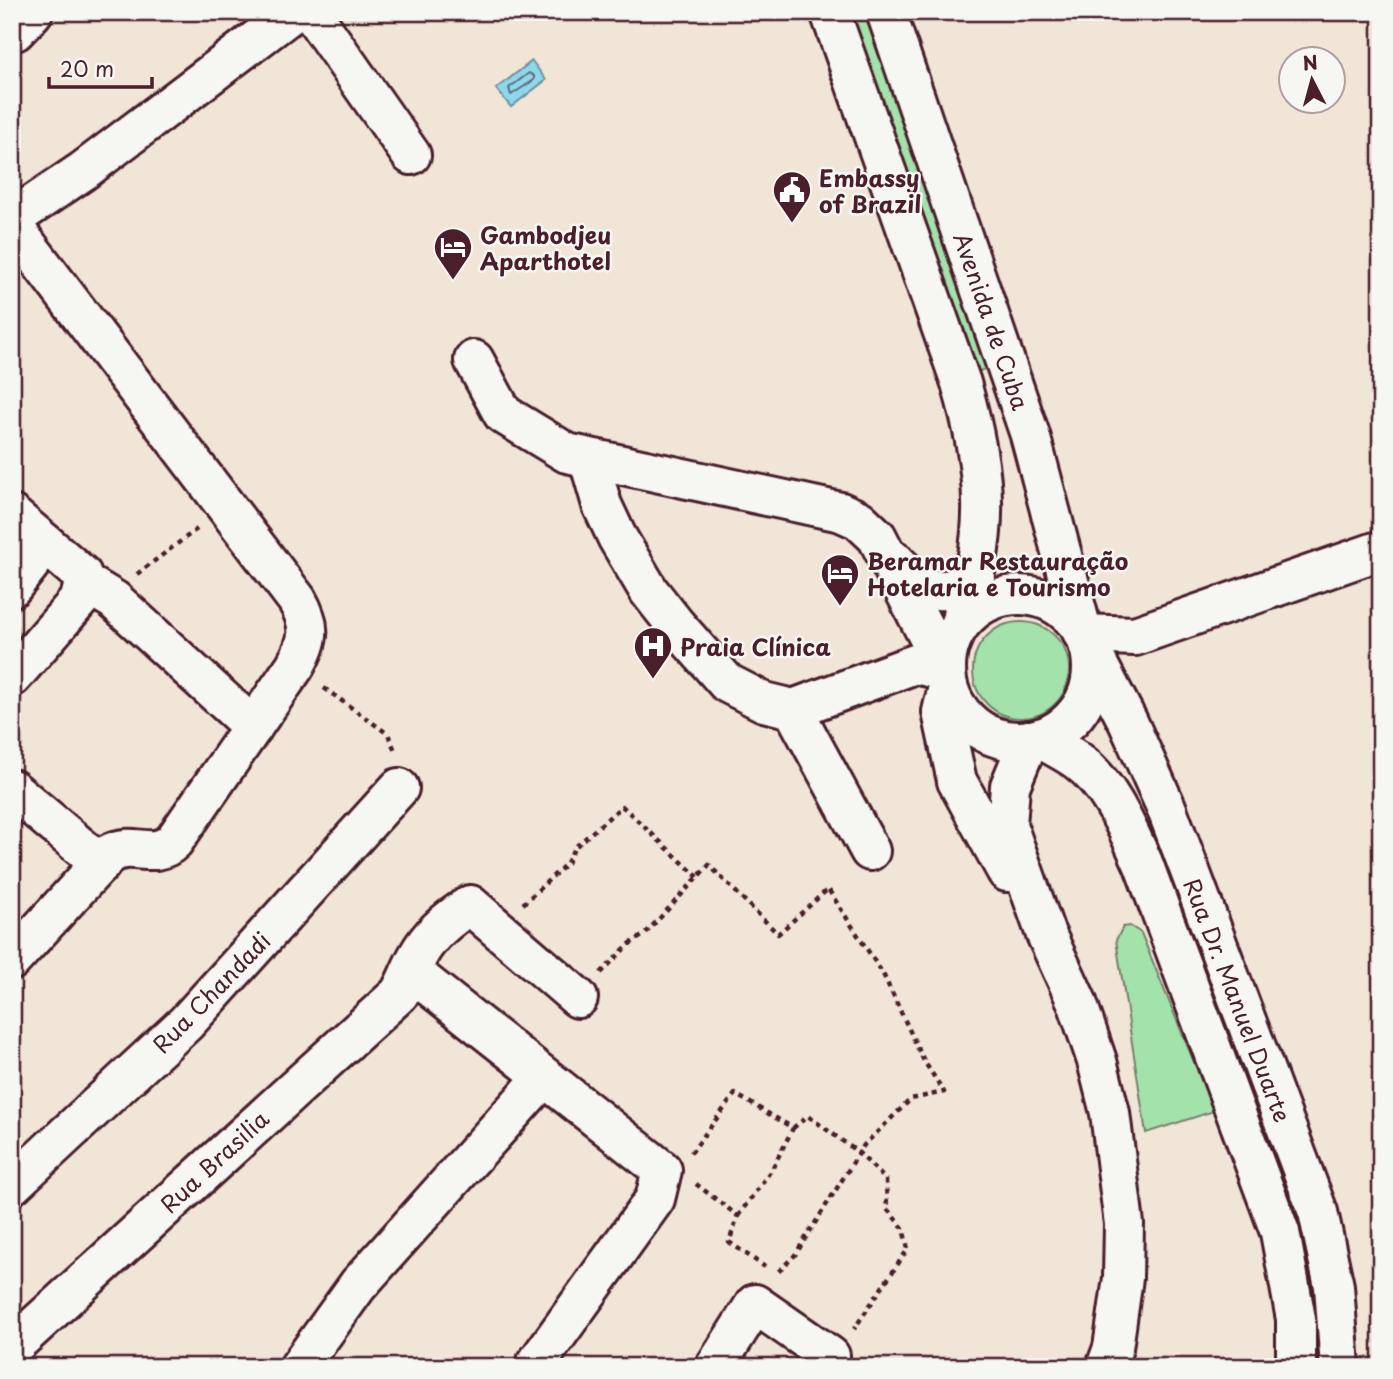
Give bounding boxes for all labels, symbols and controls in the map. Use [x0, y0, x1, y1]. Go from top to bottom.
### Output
scale bar [49, 46, 152, 90]
north arrow [1278, 46, 1348, 116]
text: N [1301, 47, 1319, 77]
text: 20 m [60, 52, 114, 84]
place label: Embassy of Brazil [819, 160, 921, 221]
public building icon: Embassy of Brazil [771, 169, 813, 224]
place label: Gambodjeu Aparthotel [480, 217, 611, 278]
hotel icon: Gambodjeu Aparthotel [432, 226, 474, 281]
street label: Avenida de Cuba [945, 228, 1039, 415]
place label: Beramar Restauração Hotelaria e Tourismo [867, 543, 1128, 604]
hotel icon: Beramar Restauração Hotelaria e Tourismo [819, 552, 861, 607]
hospital icon: Praia Clínica [632, 625, 674, 680]
place label: Praia Clínica [680, 629, 831, 664]
street label: Rua Dr. Manuel Duarte [1175, 873, 1301, 1127]
street label: Rua Chandadi [144, 923, 278, 1061]
street label: Rua Brasilia [152, 1101, 277, 1221]

